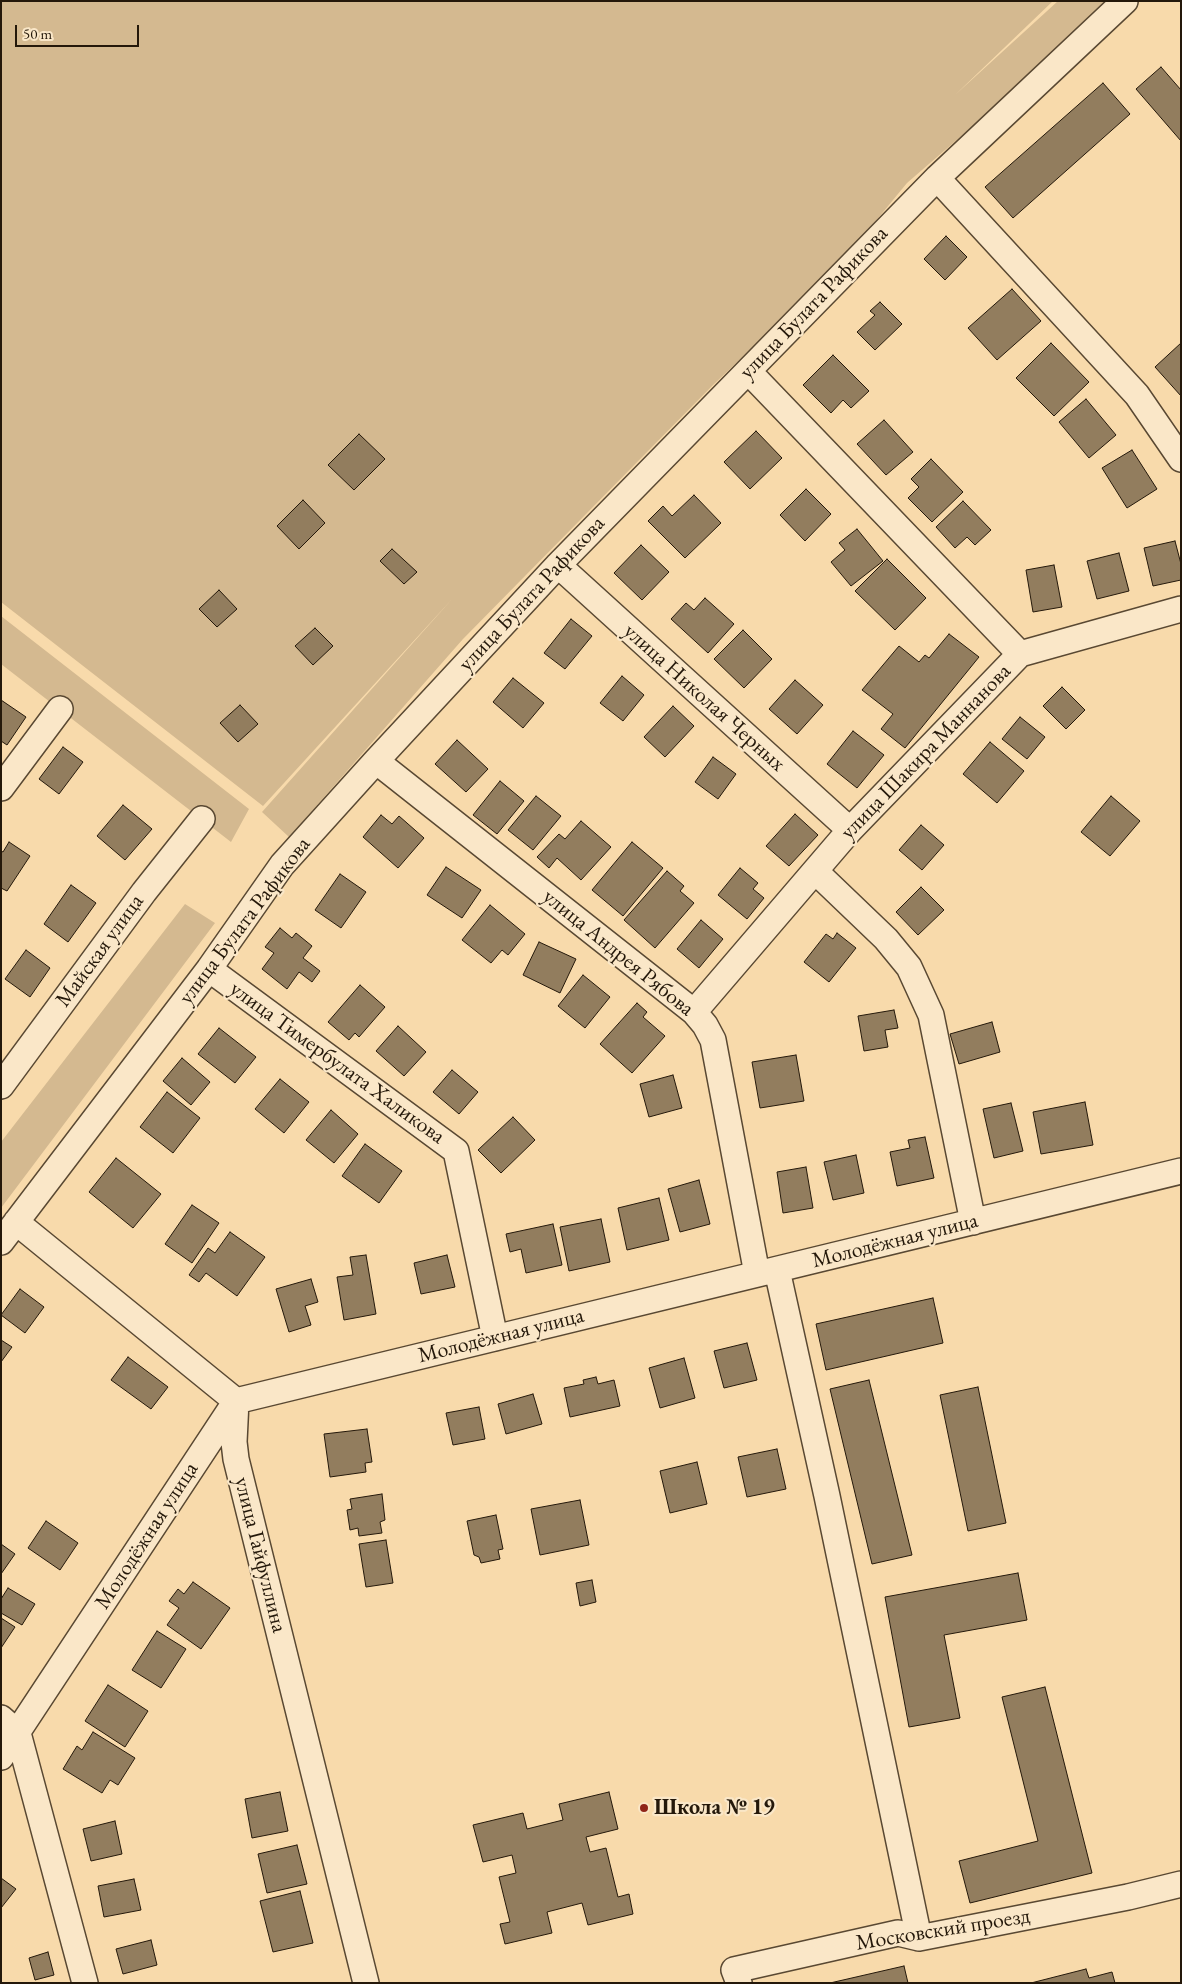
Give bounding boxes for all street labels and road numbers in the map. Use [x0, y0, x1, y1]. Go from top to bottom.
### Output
street label: улица Булата Рафикова [734, 221, 894, 385]
street label: улица Булата Рафикова [453, 511, 611, 677]
street label: улица Николая Черных [618, 618, 790, 778]
street label: улица Шакира Маннанова [835, 659, 1017, 845]
street label: улица Булата Рафикова [173, 832, 317, 1010]
street label: улица Андрея Рябова [537, 884, 699, 1022]
street label: Майская улица [50, 889, 150, 1013]
street label: улица Тимербулата Халикова [224, 976, 450, 1150]
street label: Молодёжная улица [809, 1208, 981, 1274]
street label: Молодёжная улица [415, 1303, 587, 1369]
street label: Молодёжная улица [90, 1457, 204, 1615]
street label: улица Гайфуллина [228, 1474, 292, 1636]
street label: Московский проезд [854, 1903, 1032, 1957]

